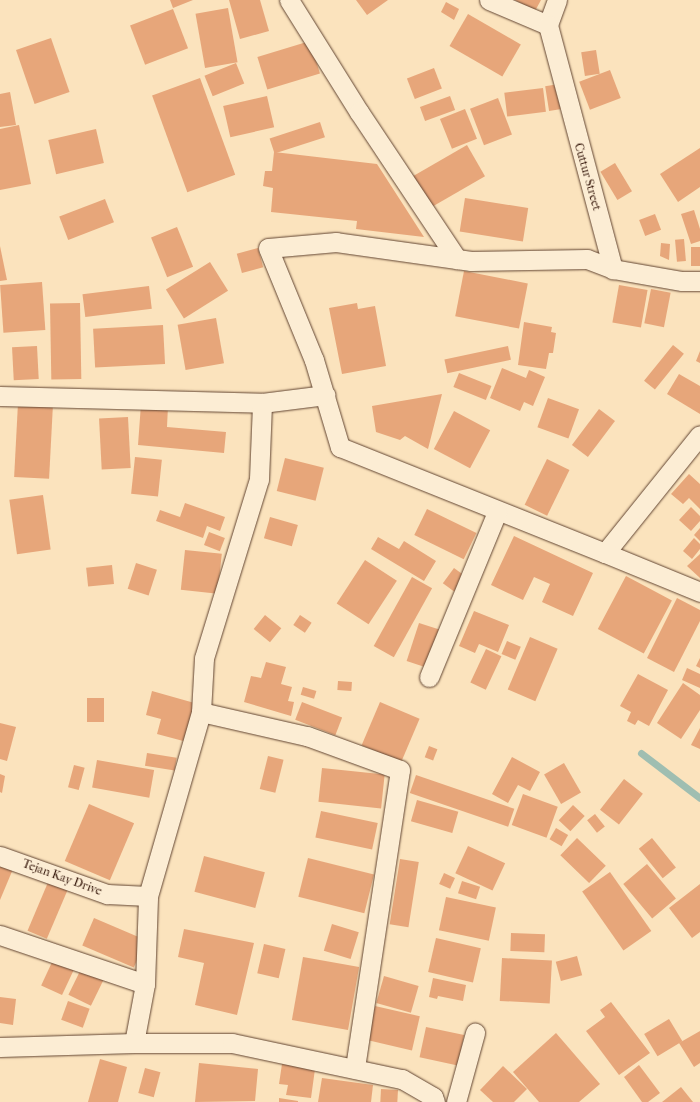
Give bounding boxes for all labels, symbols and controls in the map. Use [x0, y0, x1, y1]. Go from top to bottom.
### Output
street label: Cuttur Street [570, 142, 604, 212]
street label: Tejan Kay Drive [20, 857, 104, 899]

